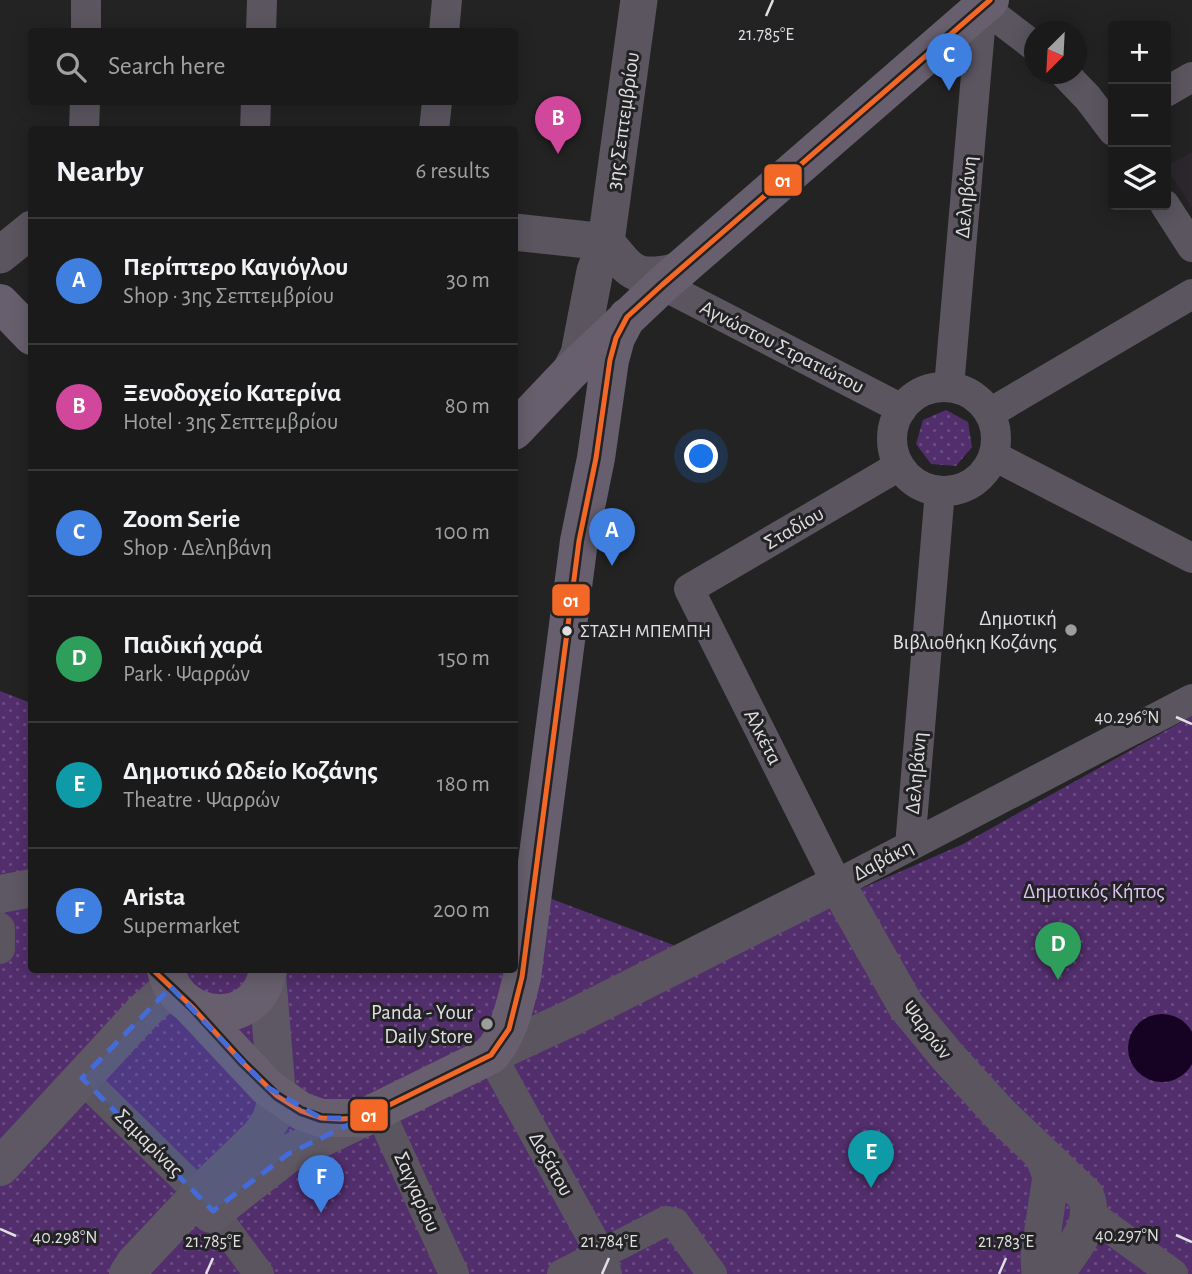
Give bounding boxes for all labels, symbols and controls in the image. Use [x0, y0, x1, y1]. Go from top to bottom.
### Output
north arrow [1024, 21, 1087, 84]
map controls [1108, 21, 1171, 210]
button: + [1108, 21, 1171, 84]
text: 21.785°E [738, 26, 794, 44]
search box [28, 28, 518, 105]
pin: C [926, 33, 972, 91]
icon: search [52, 48, 90, 86]
street label: 3ης Σεπτεμβρίου [603, 51, 643, 191]
text: Search here [108, 53, 226, 79]
button: − [1108, 84, 1171, 147]
pin: B [535, 96, 581, 154]
button: layers [1108, 147, 1171, 210]
street label: Δεληβάνη [952, 155, 980, 239]
text: Nearby [56, 157, 144, 187]
text: 6 results [416, 160, 490, 183]
line badge: 01 [763, 163, 803, 197]
text: 01 [775, 172, 791, 191]
text: Περίπτερο Καγιόγλου [123, 254, 348, 280]
text: A [72, 269, 86, 292]
text: 30 m [446, 269, 490, 292]
text: Shop · 3ης Σεπτεμβρίου [123, 285, 334, 308]
street label: Αγνώστου Στρατιώτου [697, 297, 867, 397]
text: Ξενοδοχείο Κατερίνα [123, 380, 341, 406]
text: B [72, 395, 86, 418]
text: 80 m [445, 395, 490, 418]
text: Hotel · 3ης Σεπτεμβρίου [123, 411, 338, 434]
your location [684, 439, 718, 473]
street label: Σταδίου [761, 503, 827, 553]
text: Zoom Serie [123, 506, 240, 532]
pin: A [589, 508, 635, 566]
text: C [73, 521, 85, 544]
text: 100 m [436, 521, 490, 544]
text: Shop · Δεληβάνη [123, 537, 272, 560]
line badge: 01 [551, 583, 591, 617]
text: 01 [563, 592, 579, 611]
place label: Δημοτική Βιβλιοθήκη Κοζάνης [892, 608, 1057, 653]
place label: ΣΤΑΣΗ ΜΠΕΜΠΗ [580, 622, 711, 641]
marker: Δημοτική Βιβλιοθήκη Κοζάνης [1063, 622, 1079, 638]
marker: ΣΤΑΣΗ ΜΠΕΜΠΗ [560, 624, 574, 638]
text: Παιδική χαρά [123, 632, 263, 658]
text: D [71, 647, 87, 670]
text: 150 m [438, 647, 490, 670]
text: Park · Ψαρρών [123, 663, 250, 686]
street label: Αλκέτα [740, 706, 786, 768]
text: 40.296°N [1095, 709, 1159, 727]
street label: Δεληβάνη [902, 731, 930, 815]
text: Δημοτικό Ωδείο Κοζάνης [123, 758, 378, 784]
text: E [73, 773, 85, 796]
text: 180 m [437, 773, 490, 796]
text: Theatre · Ψαρρών [123, 789, 280, 812]
street label: Δαβάκη [849, 836, 917, 884]
park label: Δημοτικός Κήπος [1023, 881, 1165, 902]
text: Arista [123, 884, 186, 910]
text: F [74, 899, 84, 922]
text: 200 m [433, 899, 490, 922]
text: Supermarket [123, 915, 240, 938]
pin: D [1035, 922, 1081, 980]
street label: Ψαρρών [898, 997, 956, 1063]
place label: Panda - Your Daily Store [371, 1002, 473, 1047]
marker: Panda - Your Daily Store [479, 1016, 495, 1032]
line badge: 01 [349, 1098, 389, 1132]
street label: Σαμαρίνας [111, 1105, 187, 1181]
text: 01 [361, 1107, 377, 1126]
street label: Δοξάτου [524, 1128, 577, 1200]
pin: E [848, 1130, 894, 1188]
street label: Σαγγαρίου [390, 1149, 444, 1235]
pin: F [298, 1155, 344, 1213]
text: 40.297°N [1095, 1227, 1159, 1245]
text: 40.298°N [32, 1229, 98, 1247]
text: 21.785°E [185, 1233, 241, 1251]
text: 21.784°E [580, 1233, 638, 1251]
text: 21.783°E [978, 1233, 1034, 1251]

